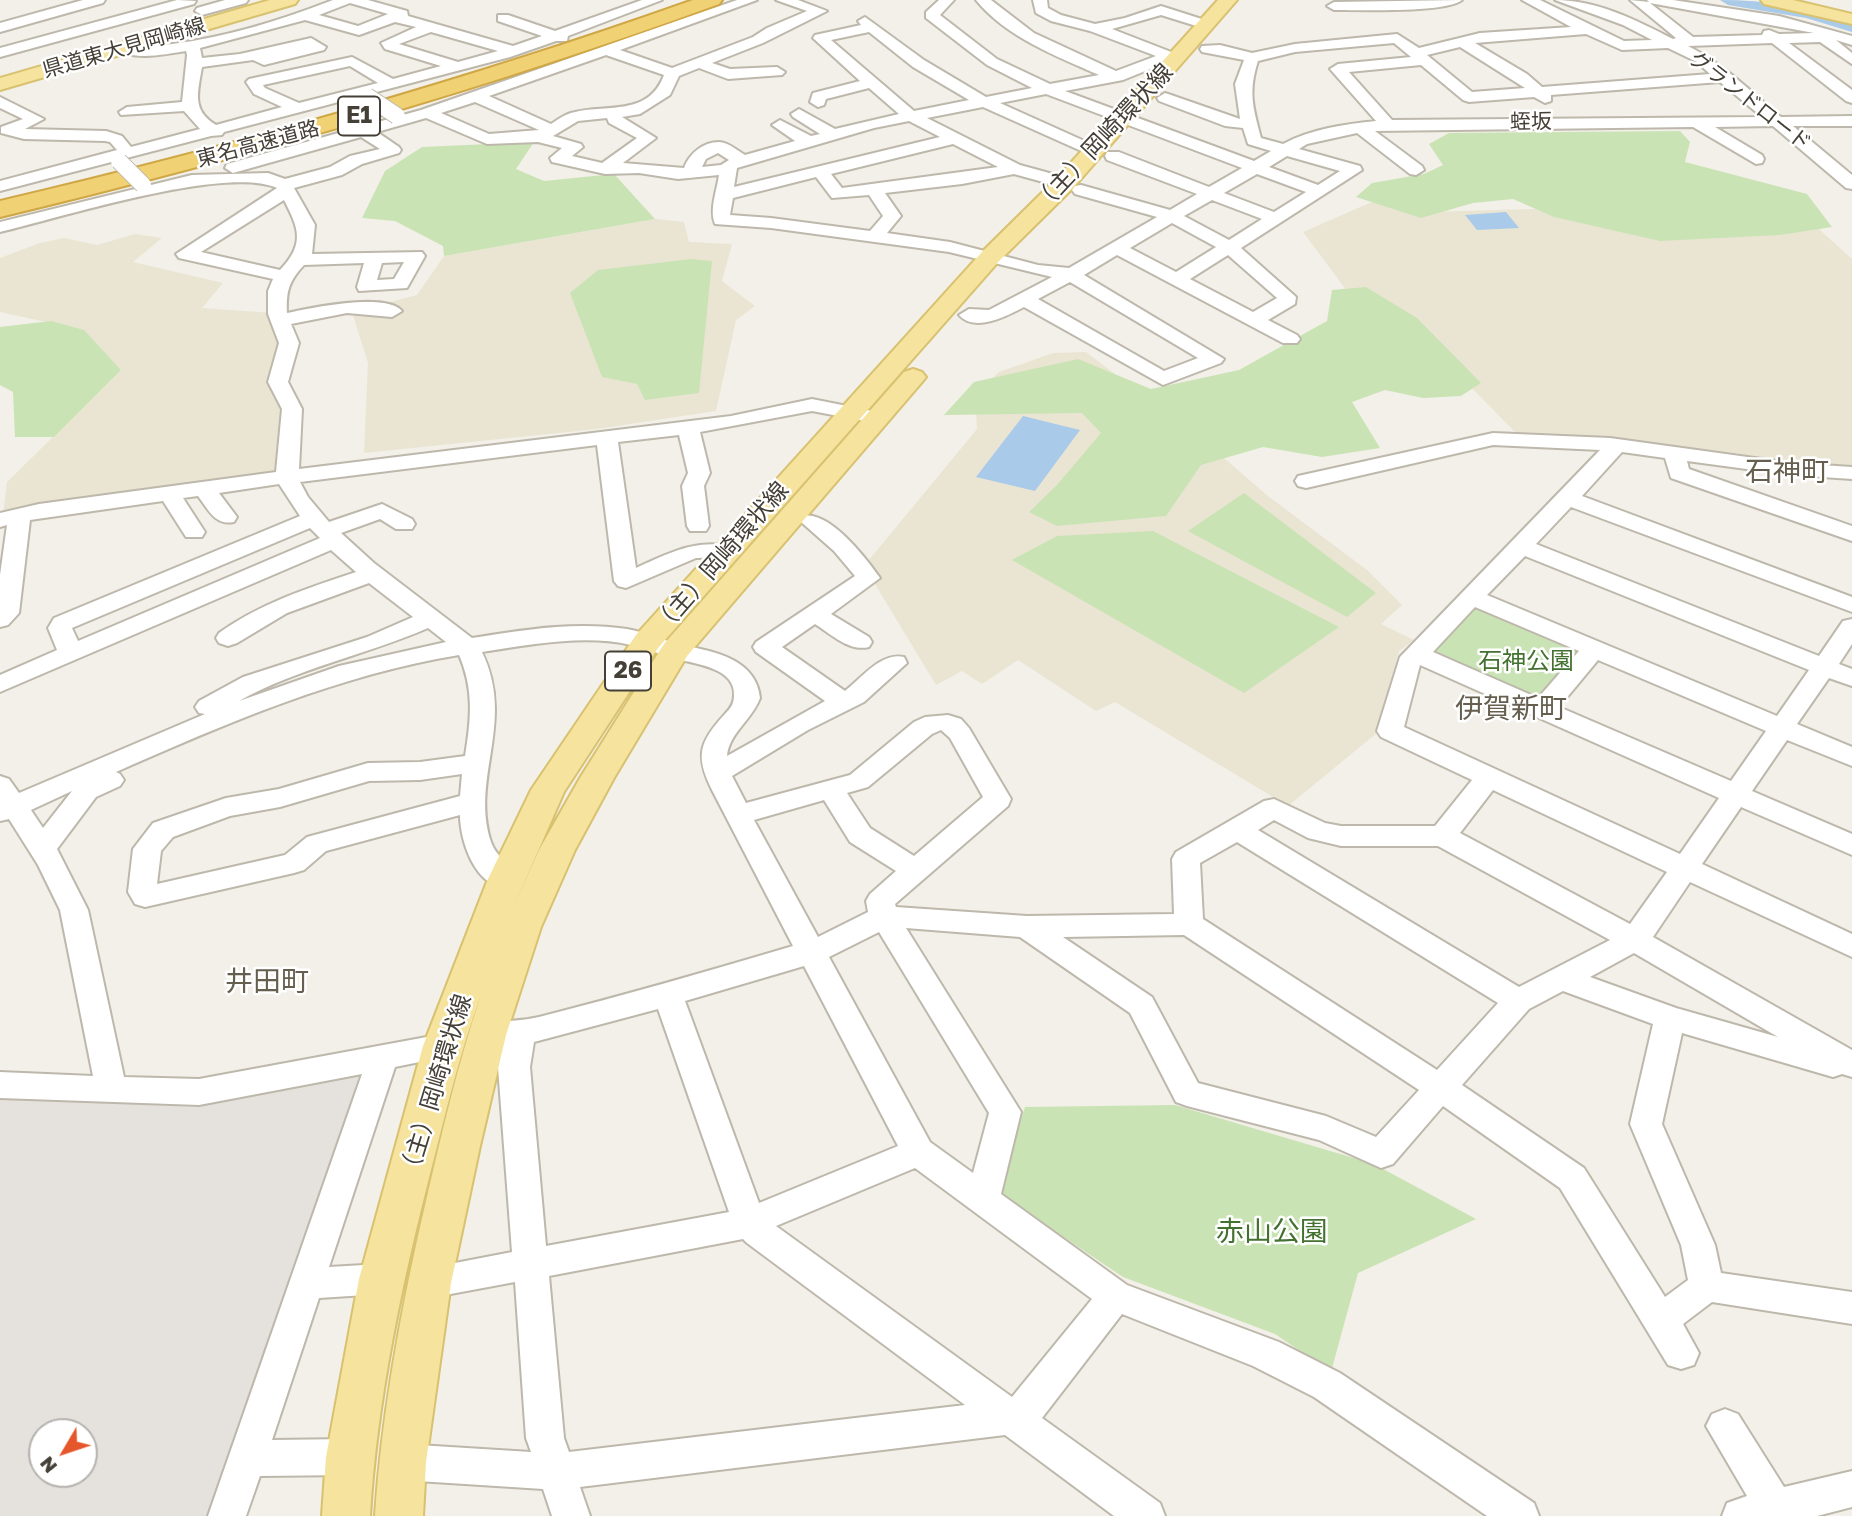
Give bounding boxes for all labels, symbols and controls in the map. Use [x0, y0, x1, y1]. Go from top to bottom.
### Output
street label: 県道東大見岡崎線 [40, 13, 208, 83]
street label: グランドロード [1684, 46, 1816, 156]
street label: （主）岡崎環状線 [1027, 58, 1179, 218]
road number: E1 [338, 97, 380, 136]
street label: 蛭坂 [1510, 109, 1552, 135]
street label: 東名高速道路 [194, 116, 322, 172]
district label: 石神町 [1745, 455, 1829, 489]
street label: （主）岡崎環状線 [647, 476, 795, 640]
park label: 石神公園 [1478, 647, 1574, 675]
road number: 26 [605, 652, 651, 691]
district label: 伊賀新町 [1455, 692, 1567, 726]
district label: 井田町 [225, 965, 309, 999]
street label: （主）岡崎環状線 [394, 991, 478, 1183]
park label: 赤山公園 [1216, 1215, 1328, 1249]
north arrow [28, 1418, 98, 1488]
text: N [34, 1452, 61, 1478]

